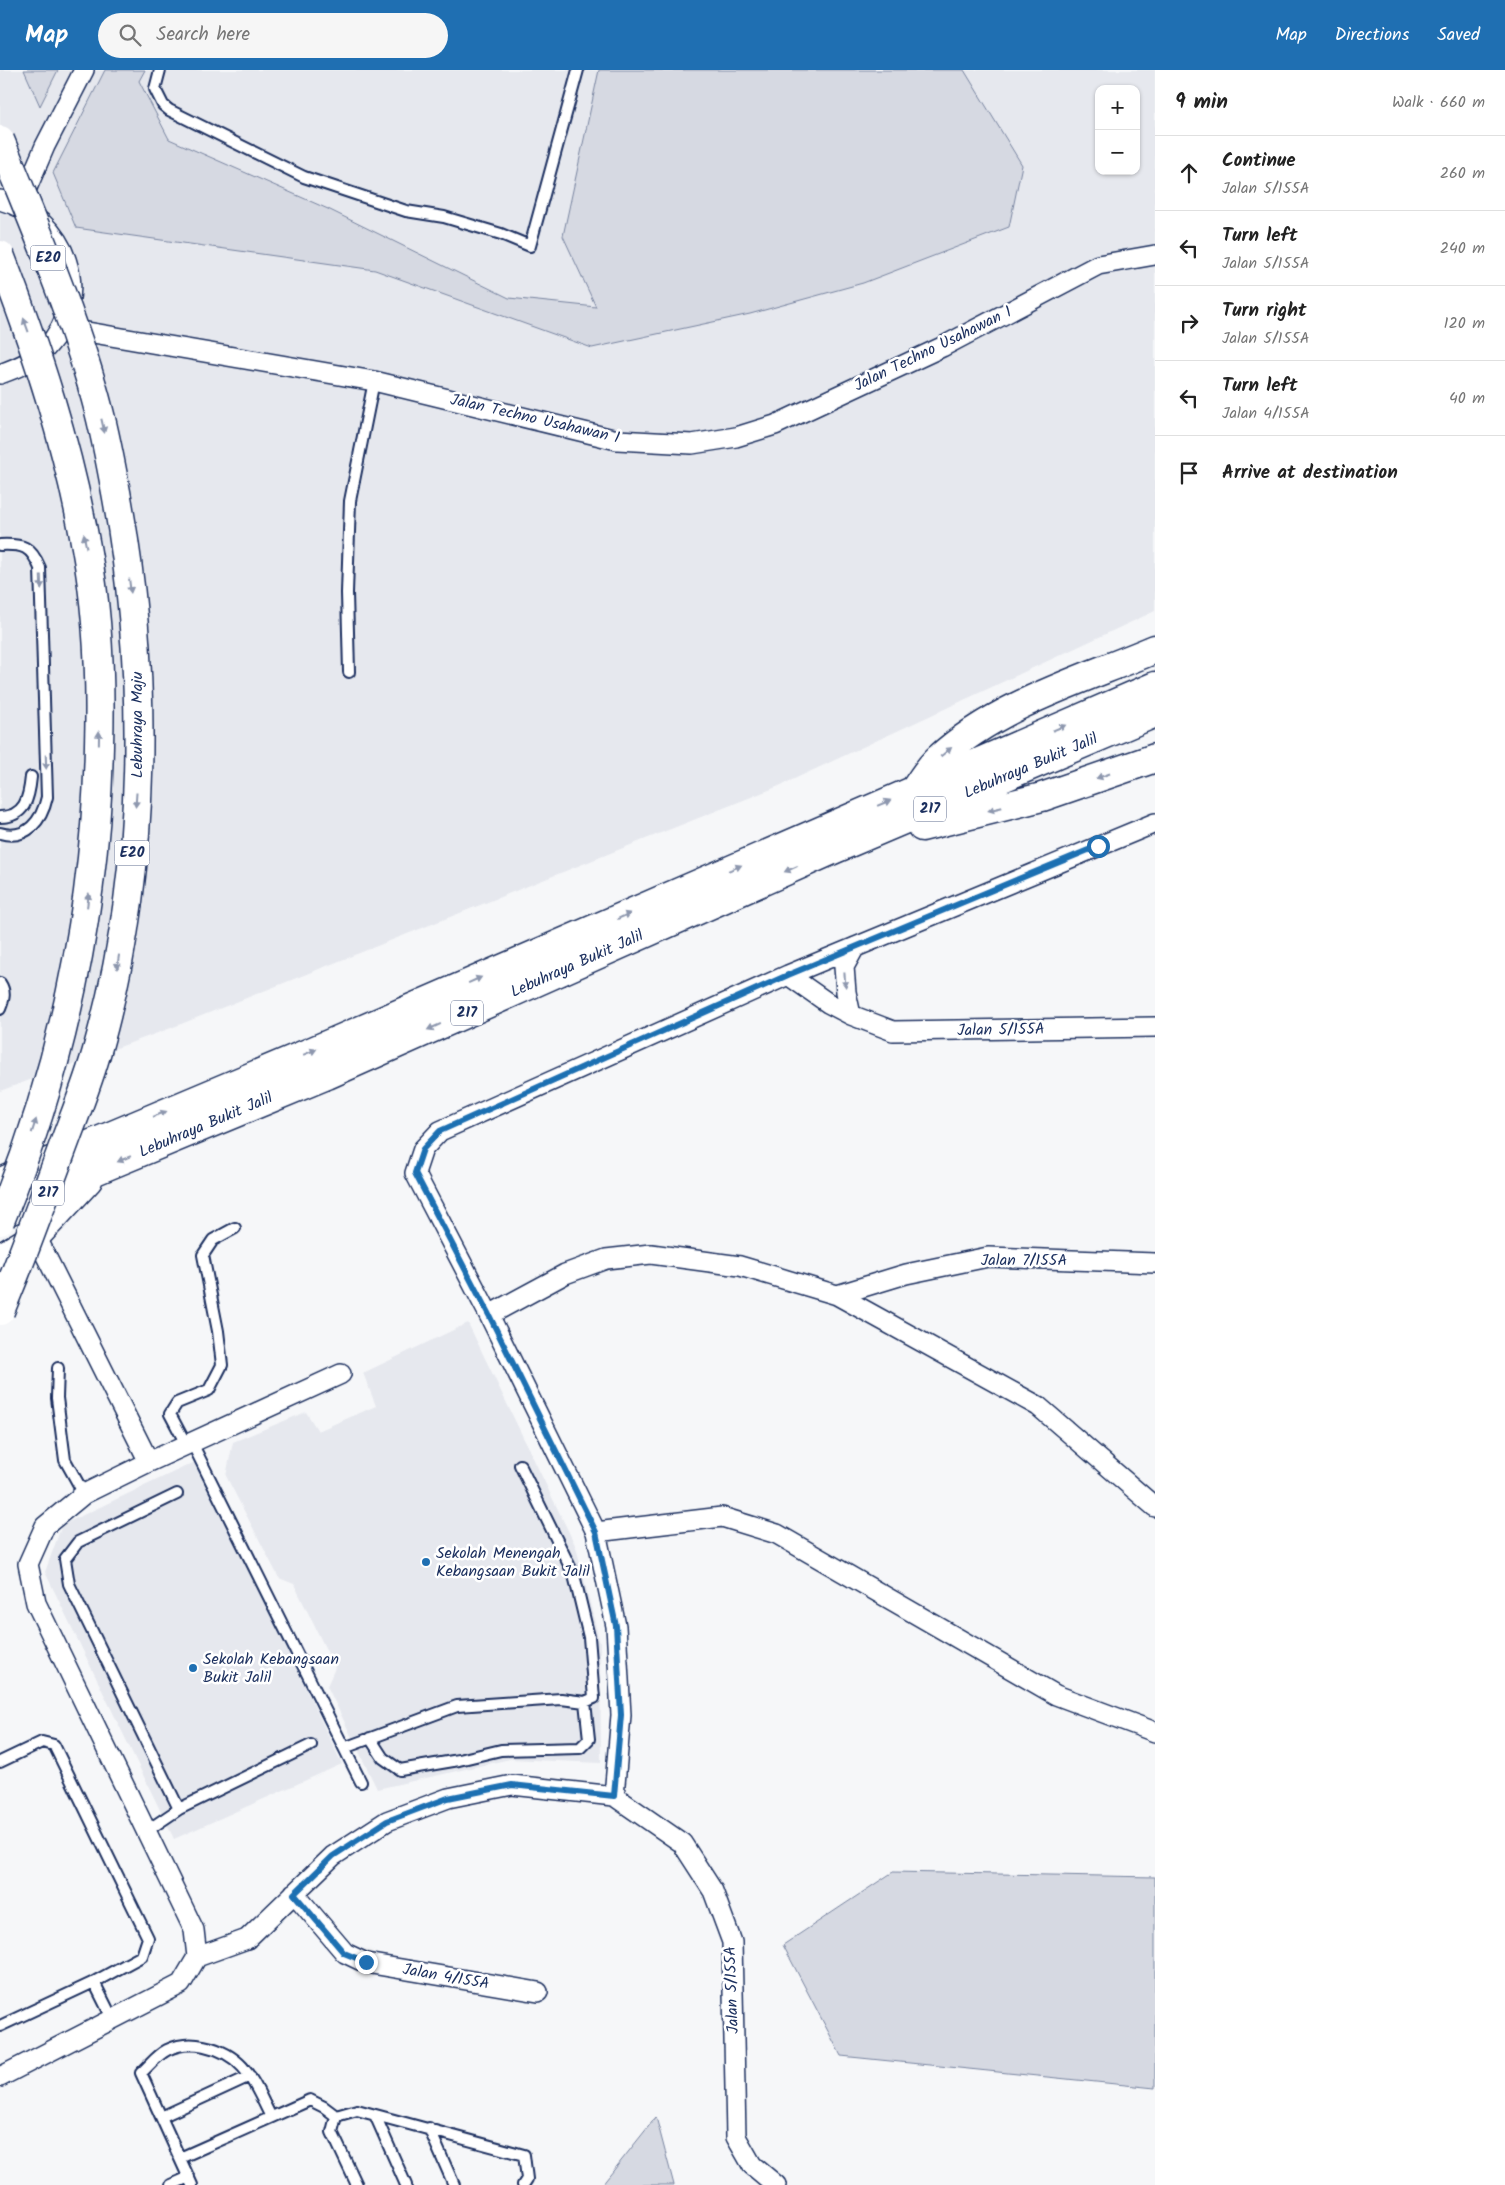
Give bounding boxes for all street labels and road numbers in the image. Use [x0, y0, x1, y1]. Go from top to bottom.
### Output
road number: E20 [30, 246, 66, 270]
street label: Jalan Techno Usahawan 1 [850, 300, 1016, 398]
street label: Jalan Techno Usahawan 1 [448, 387, 622, 451]
street label: Lebuhraya Maju [125, 671, 150, 778]
street label: Lebuhraya Bukit Jalil [960, 726, 1102, 805]
road number: 217 [914, 796, 946, 822]
road number: E20 [114, 840, 150, 866]
street label: Lebuhraya Bukit Jalil [506, 923, 648, 1005]
road number: 217 [451, 1000, 483, 1026]
street label: Jalan 5/155A [957, 1017, 1045, 1043]
street label: Lebuhraya Bukit Jalil [135, 1085, 277, 1164]
road number: 217 [32, 1180, 64, 1206]
street label: Jalan 7/155A [981, 1248, 1067, 1273]
street label: Jalan 5/155A [718, 1946, 746, 2034]
street label: Jalan 4/155A [401, 1957, 492, 1997]

